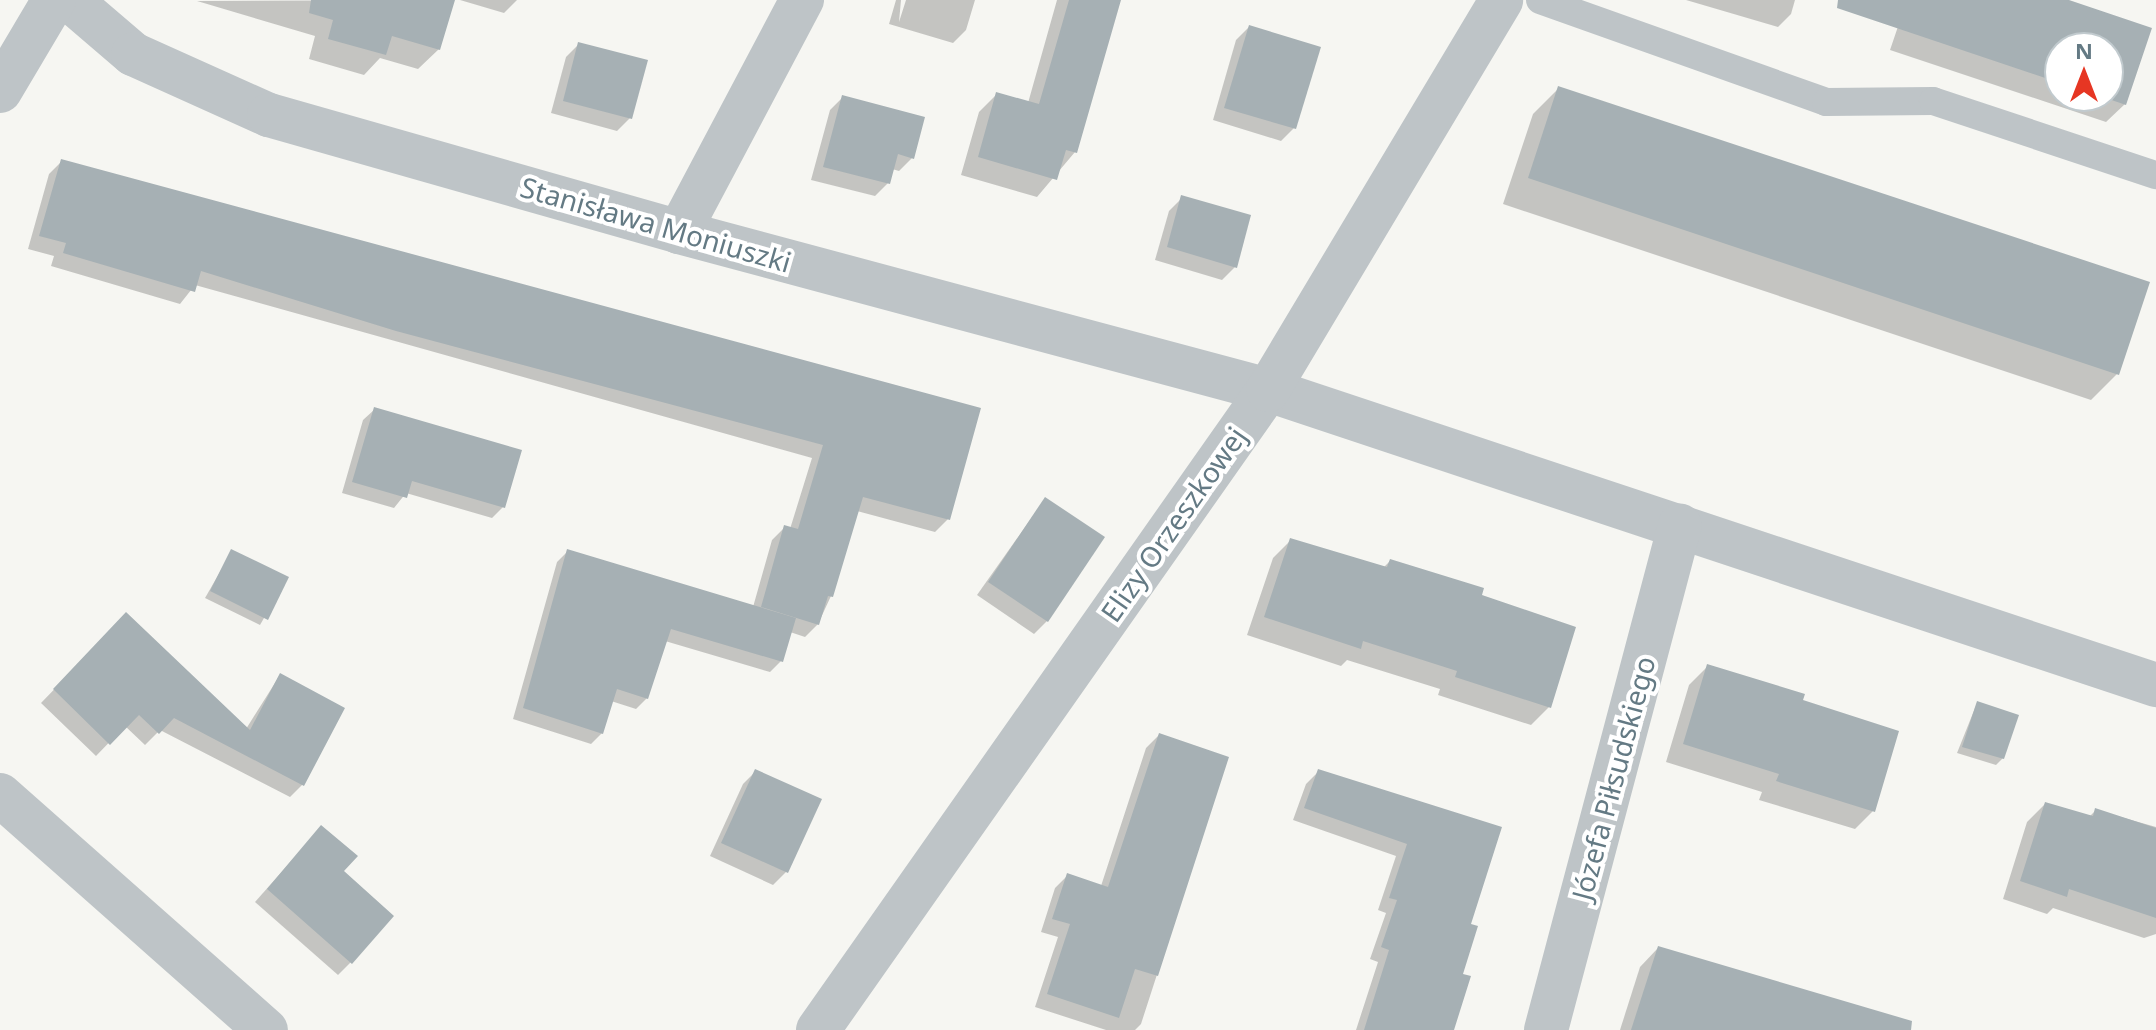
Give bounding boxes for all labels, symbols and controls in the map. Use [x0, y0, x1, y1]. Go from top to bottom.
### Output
north arrow [2044, 32, 2124, 112]
text: N [2075, 35, 2093, 65]
street label: Stanisława Moniuszki [517, 169, 795, 279]
street label: Elizy Orzeszkowej [1093, 420, 1253, 628]
street label: Józefa Piłsudskiego [1564, 653, 1662, 903]

